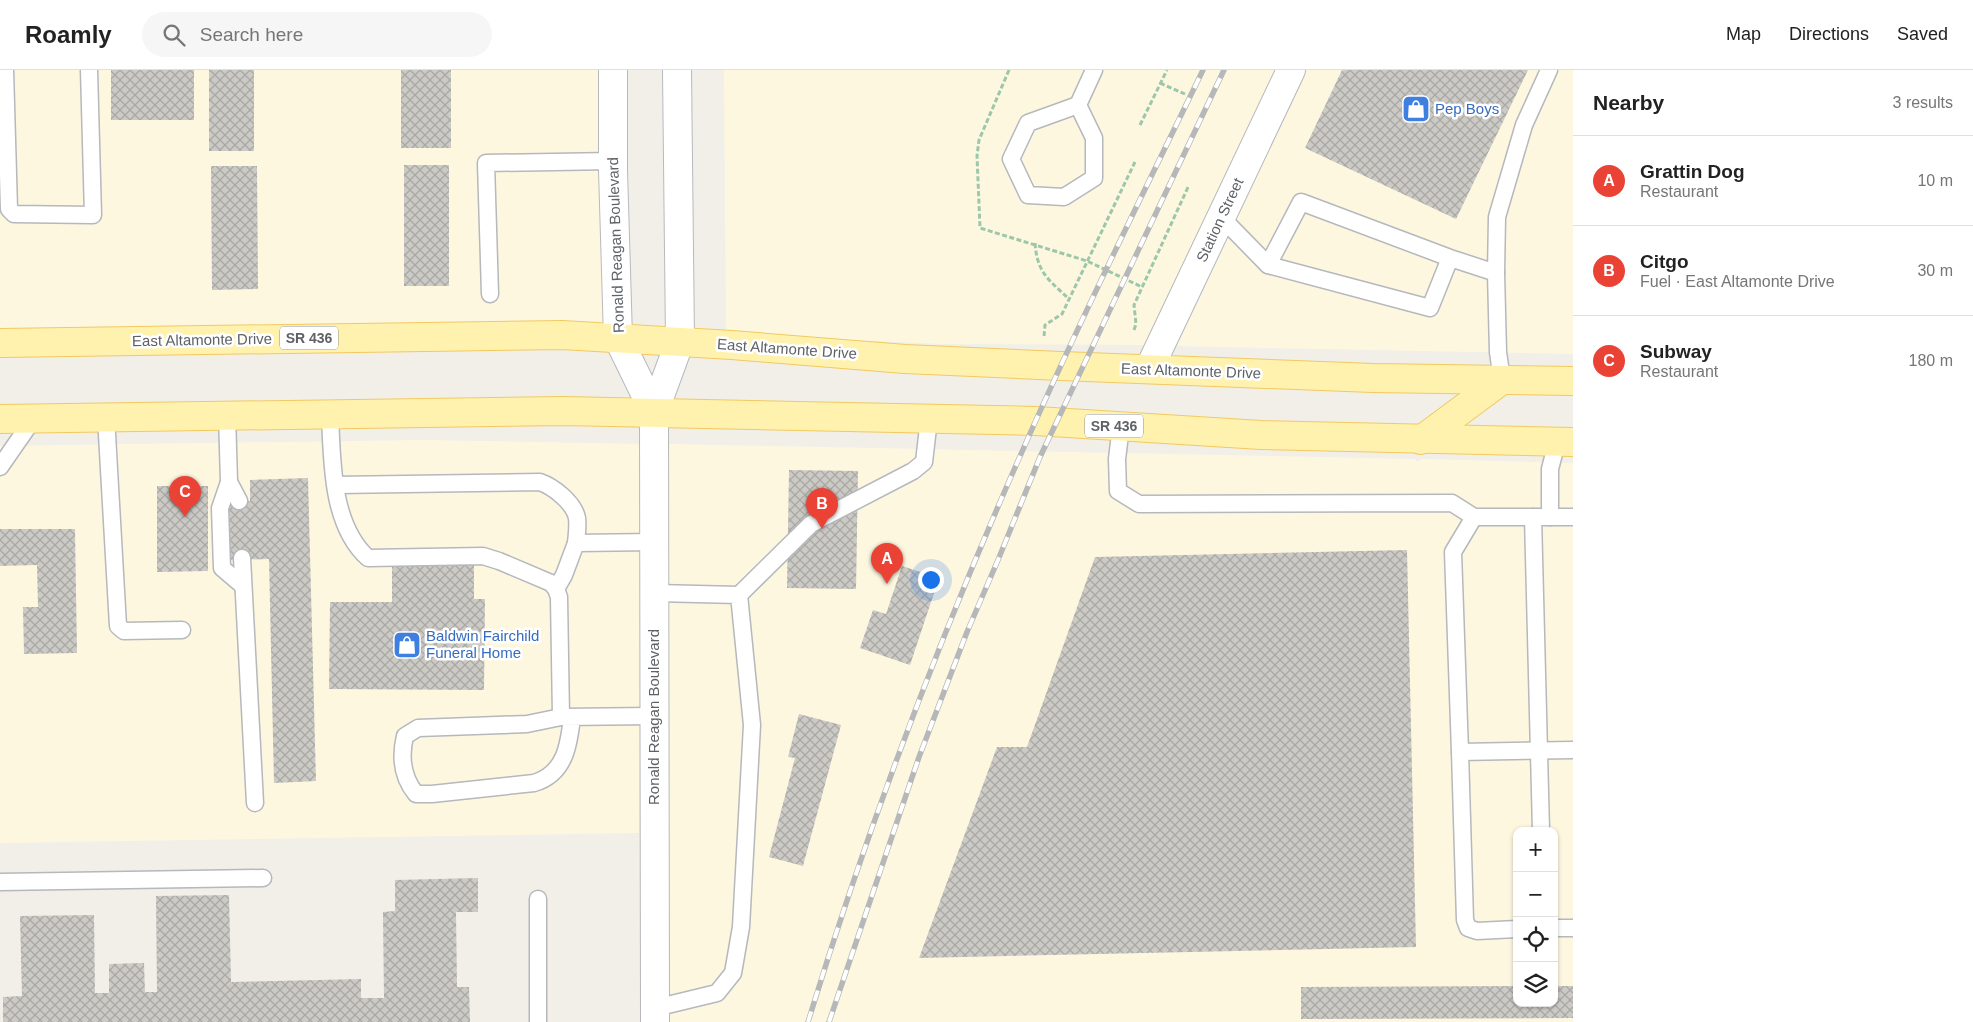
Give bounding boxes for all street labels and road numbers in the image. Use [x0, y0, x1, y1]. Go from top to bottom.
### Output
street label: Ronald Reagan Boulevard [604, 157, 627, 333]
street label: Station Street [1193, 174, 1247, 265]
road number: SR 436 [280, 326, 338, 350]
street label: East Altamonte Drive [132, 330, 272, 349]
street label: East Altamonte Drive [717, 335, 857, 362]
street label: East Altamonte Drive [1121, 360, 1261, 381]
road number: SR 436 [1085, 414, 1143, 438]
street label: Ronald Reagan Boulevard [645, 629, 662, 805]

